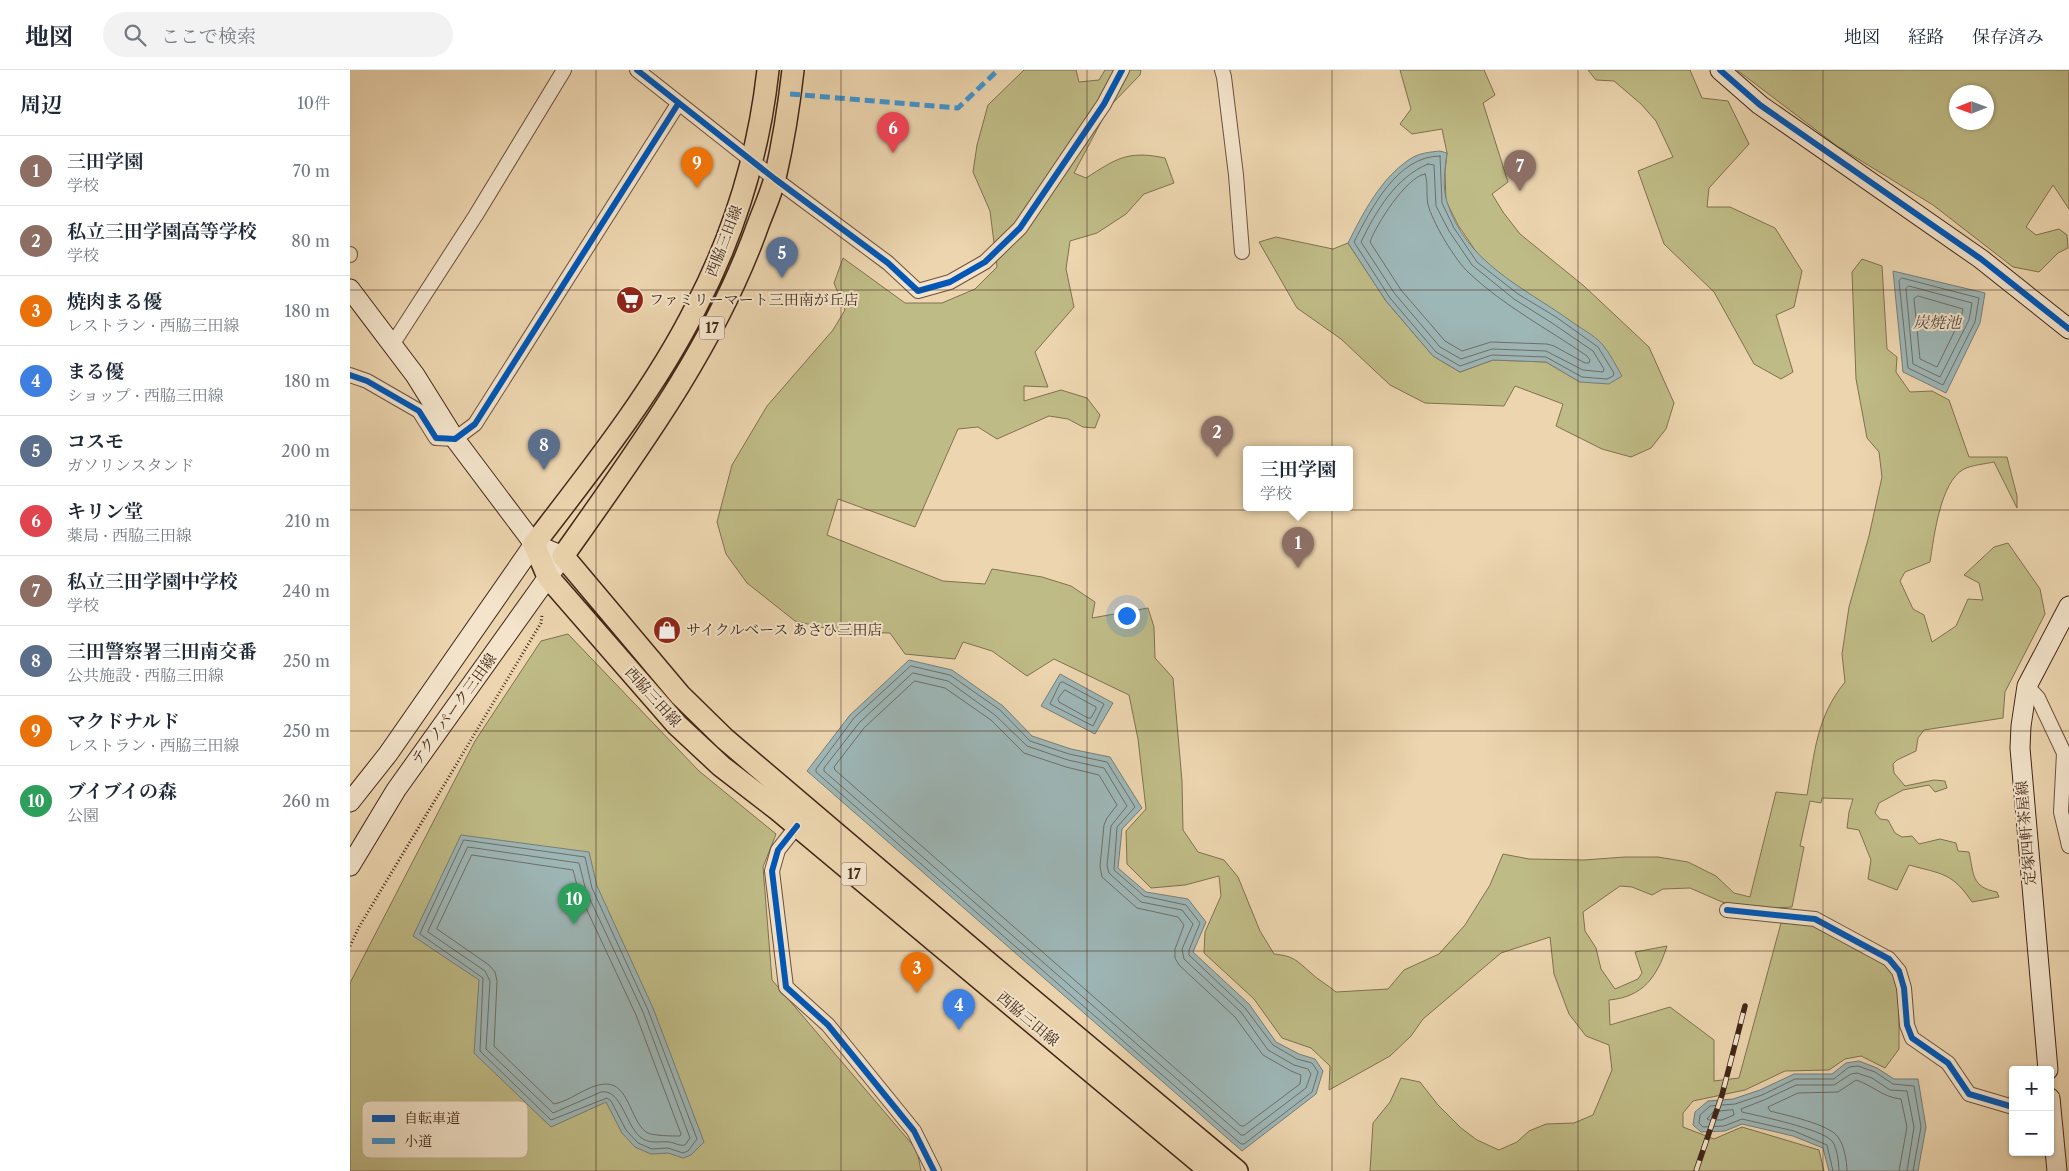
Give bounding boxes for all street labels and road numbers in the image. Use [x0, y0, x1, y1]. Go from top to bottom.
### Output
street label: 西脇三田線 [701, 202, 746, 279]
road number: 17 [700, 317, 724, 340]
street label: テクノパーク三田線 [407, 649, 500, 768]
street label: 西脇三田線 [621, 662, 686, 731]
street label: 定塚四軒茶屋線 [2011, 780, 2040, 886]
road number: 17 [842, 862, 866, 886]
street label: 西脇三田線 [993, 987, 1063, 1050]

